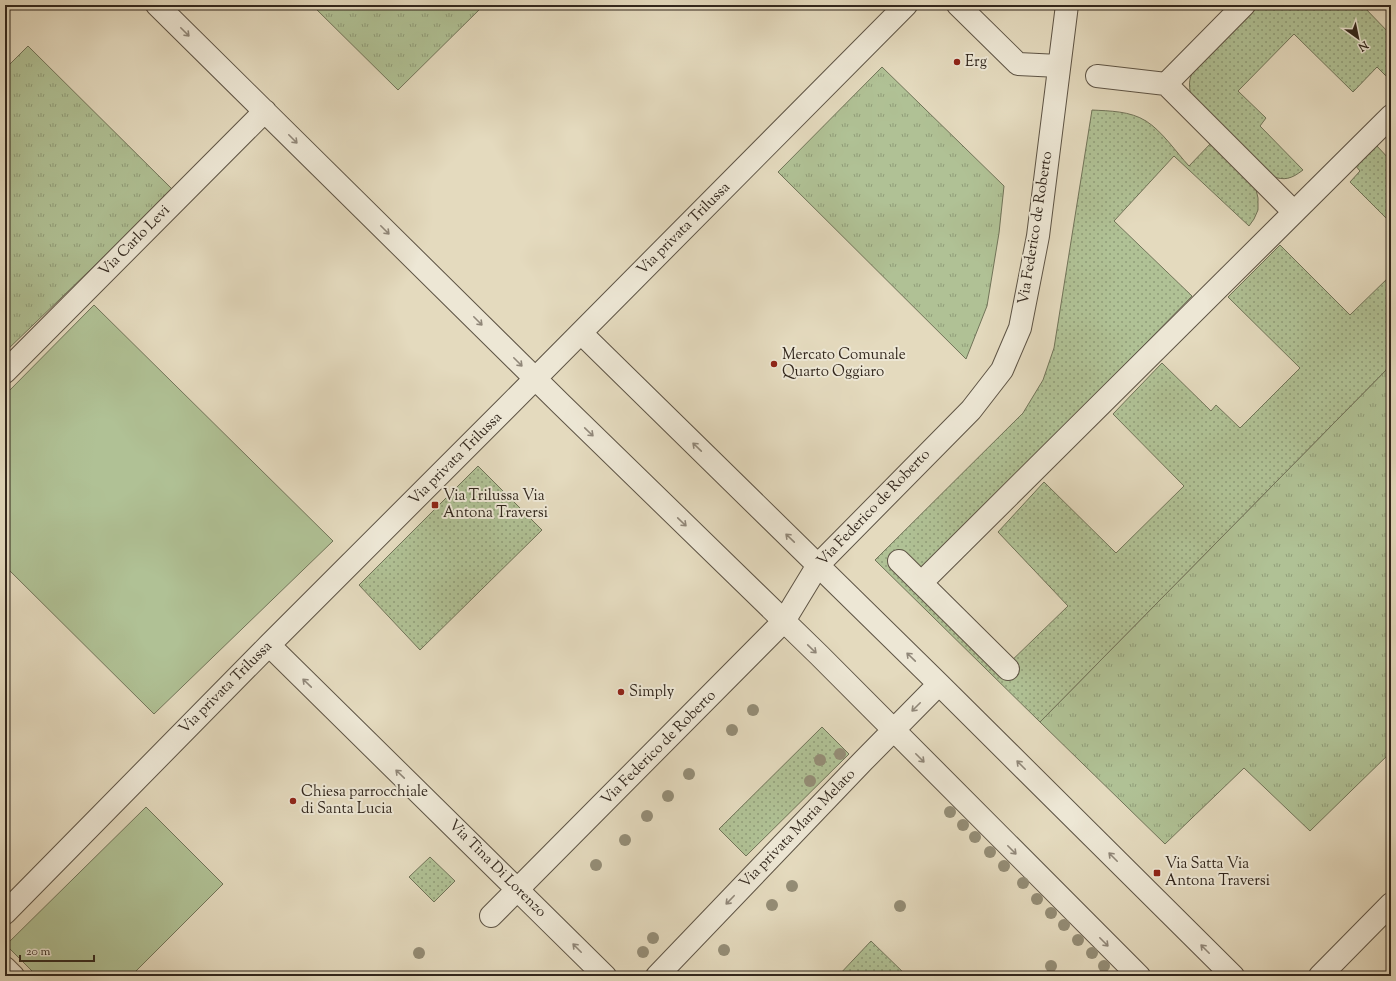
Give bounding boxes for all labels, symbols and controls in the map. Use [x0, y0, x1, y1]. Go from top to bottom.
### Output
north arrow [1338, 18, 1378, 58]
one-way arrow [180, 27, 190, 37]
text: N [1355, 36, 1372, 55]
place label: Erg [965, 52, 987, 73]
marker: Erg [952, 57, 962, 67]
one-way arrow [288, 134, 298, 143]
street label: Via Federico de Roberto [1014, 150, 1058, 306]
street label: Via privata Trilussa [633, 178, 735, 280]
street label: Via Carlo Levi [95, 201, 175, 281]
one-way arrow [380, 225, 390, 235]
one-way arrow [473, 317, 483, 326]
place label: Mercato Comunale Quarto Oggiaro [782, 345, 906, 383]
one-way arrow [513, 357, 523, 367]
marker: Mercato Comunale Quarto Oggiaro [769, 359, 779, 369]
street label: Via privata Trilussa [405, 408, 507, 510]
one-way arrow [584, 427, 594, 436]
one-way arrow [692, 442, 702, 452]
street label: Via Federico de Roberto [813, 445, 935, 571]
place label: Via Trilussa Via Antona Traversi [443, 486, 548, 524]
marker: Via Trilussa Via Antona Traversi [430, 500, 440, 510]
one-way arrow [677, 517, 687, 527]
one-way arrow [785, 533, 795, 543]
street label: Via privata Trilussa [175, 637, 277, 739]
one-way arrow [807, 644, 817, 654]
one-way arrow [906, 652, 916, 662]
one-way arrow [302, 678, 312, 688]
place label: Simply [629, 682, 675, 703]
street label: Via Federico de Roberto [597, 686, 721, 810]
marker: Simply [616, 687, 626, 697]
one-way arrow [911, 702, 921, 712]
one-way arrow [915, 753, 925, 763]
one-way arrow [1016, 760, 1026, 770]
street label: Via privata Maria Melato [735, 765, 861, 893]
one-way arrow [395, 769, 405, 779]
place label: Chiesa parrocchiale di Santa Lucia [301, 782, 428, 820]
marker: Chiesa parrocchiale di Santa Lucia [288, 796, 298, 806]
street label: Via Tina Di Lorenzo [443, 815, 551, 923]
one-way arrow [1007, 845, 1017, 855]
one-way arrow [1108, 852, 1118, 862]
place label: Via Satta Via Antona Traversi [1165, 854, 1270, 892]
marker: Via Satta Via Antona Traversi [1152, 868, 1162, 878]
one-way arrow [725, 895, 735, 905]
scale bar [20, 937, 94, 963]
one-way arrow [1099, 937, 1109, 947]
text: 20 m [26, 943, 51, 961]
one-way arrow [572, 944, 582, 953]
one-way arrow [1200, 944, 1210, 953]

